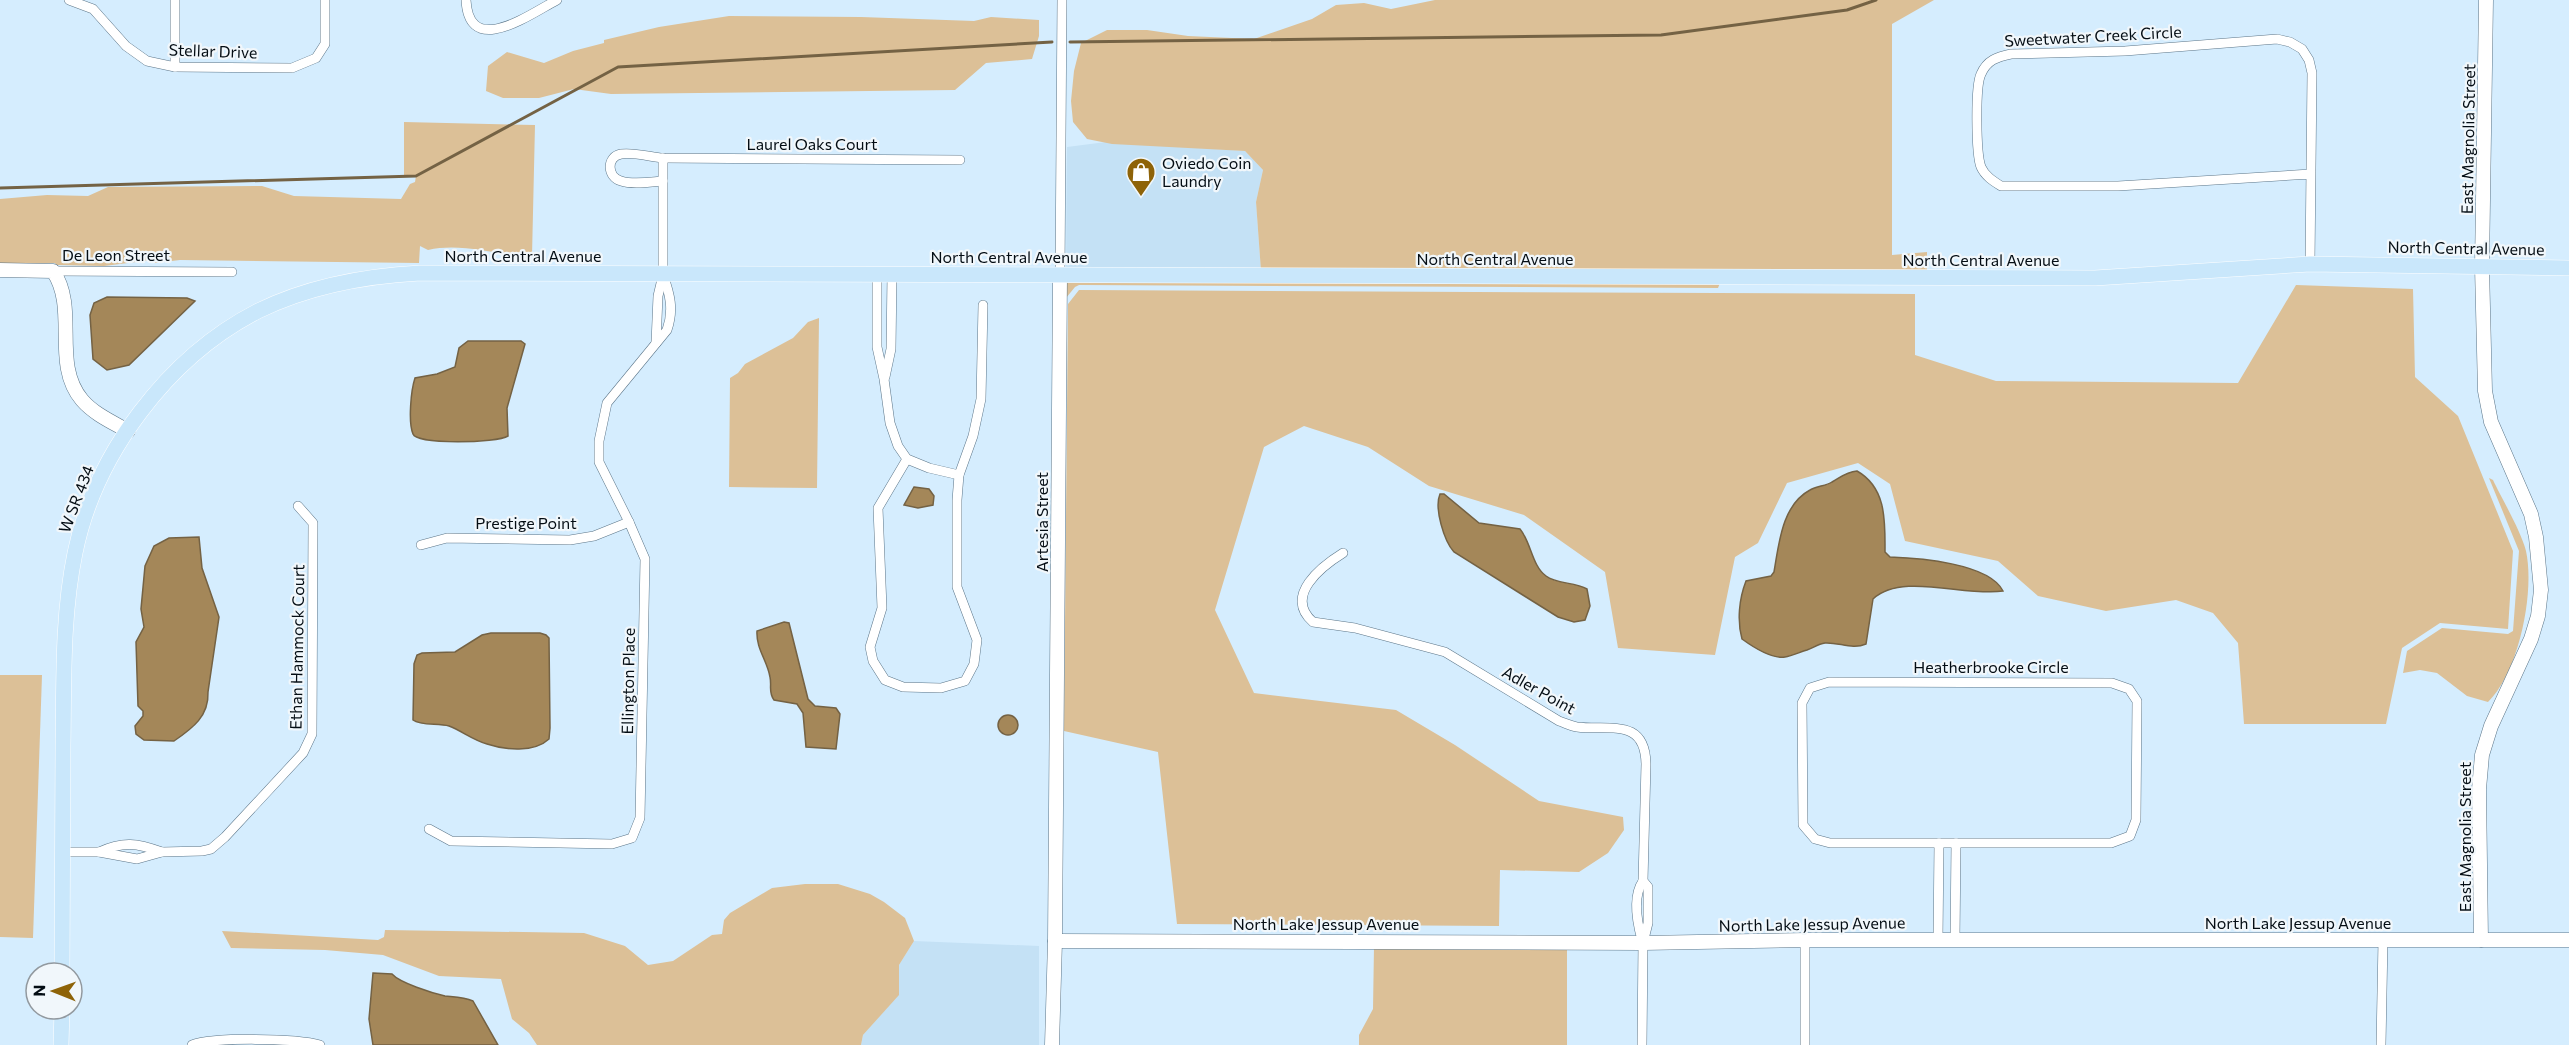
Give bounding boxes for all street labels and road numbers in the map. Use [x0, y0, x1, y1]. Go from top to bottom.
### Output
street label: Sweetwater Creek Circle [2004, 21, 2182, 50]
street label: Stellar Drive [168, 39, 258, 62]
street label: East Magnolia Street [2457, 63, 2478, 214]
street label: Laurel Oaks Court [746, 134, 878, 153]
street label: North Central Avenue [2387, 237, 2545, 258]
street label: De Leon Street [62, 245, 170, 264]
street label: North Central Avenue [445, 246, 602, 265]
street label: North Central Avenue [931, 247, 1088, 266]
street label: North Central Avenue [1417, 249, 1574, 268]
street label: North Central Avenue [1903, 250, 2060, 269]
street label: W SR 434 [54, 462, 97, 535]
street label: Artesia Street [1032, 471, 1051, 572]
street label: Prestige Point [475, 513, 577, 532]
street label: Ethan Hammock Court [286, 564, 307, 730]
street label: Ellington Place [617, 628, 638, 734]
street label: Heatherbrooke Circle [1913, 657, 2069, 676]
street label: Adler Point [1499, 662, 1580, 718]
street label: East Magnolia Street [2455, 761, 2474, 912]
street label: North Lake Jessup Avenue [1719, 912, 1905, 935]
street label: North Lake Jessup Avenue [2205, 913, 2391, 932]
street label: North Lake Jessup Avenue [1233, 914, 1419, 933]

